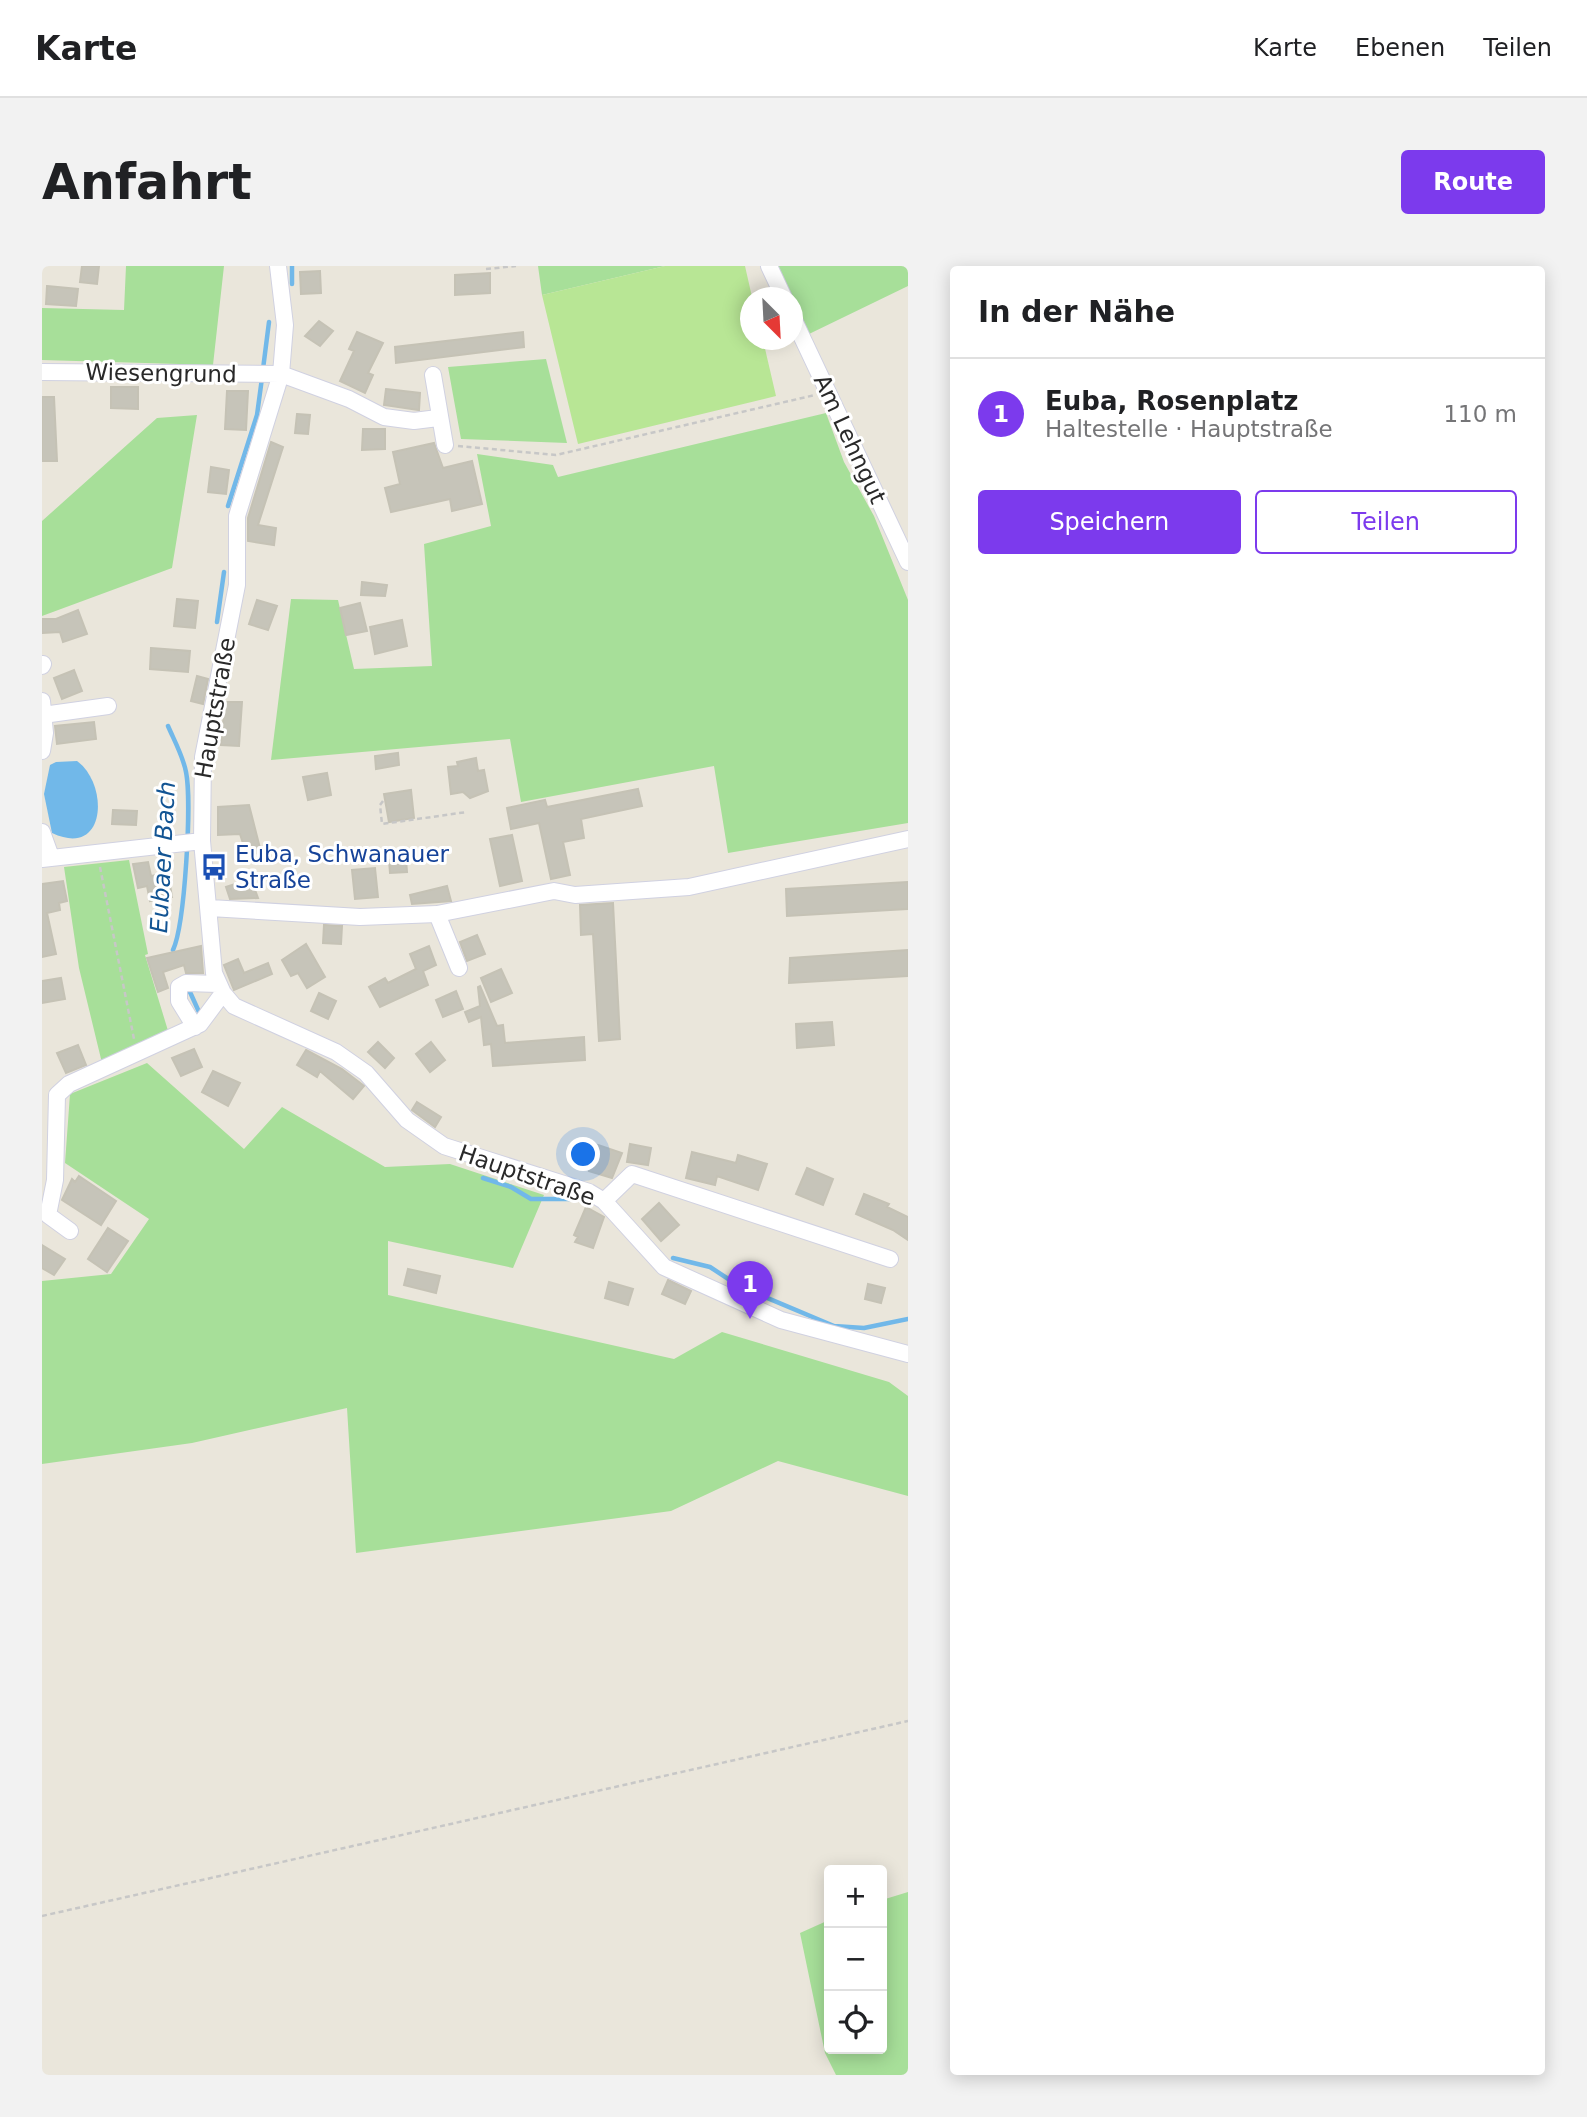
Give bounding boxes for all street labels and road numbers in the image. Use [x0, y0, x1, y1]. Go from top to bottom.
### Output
street label: Wiesengrund [85, 359, 237, 387]
street label: Am Lehngut [809, 370, 891, 508]
street label: Hauptstraße [190, 635, 240, 781]
street label: Hauptstraße [455, 1139, 599, 1211]

